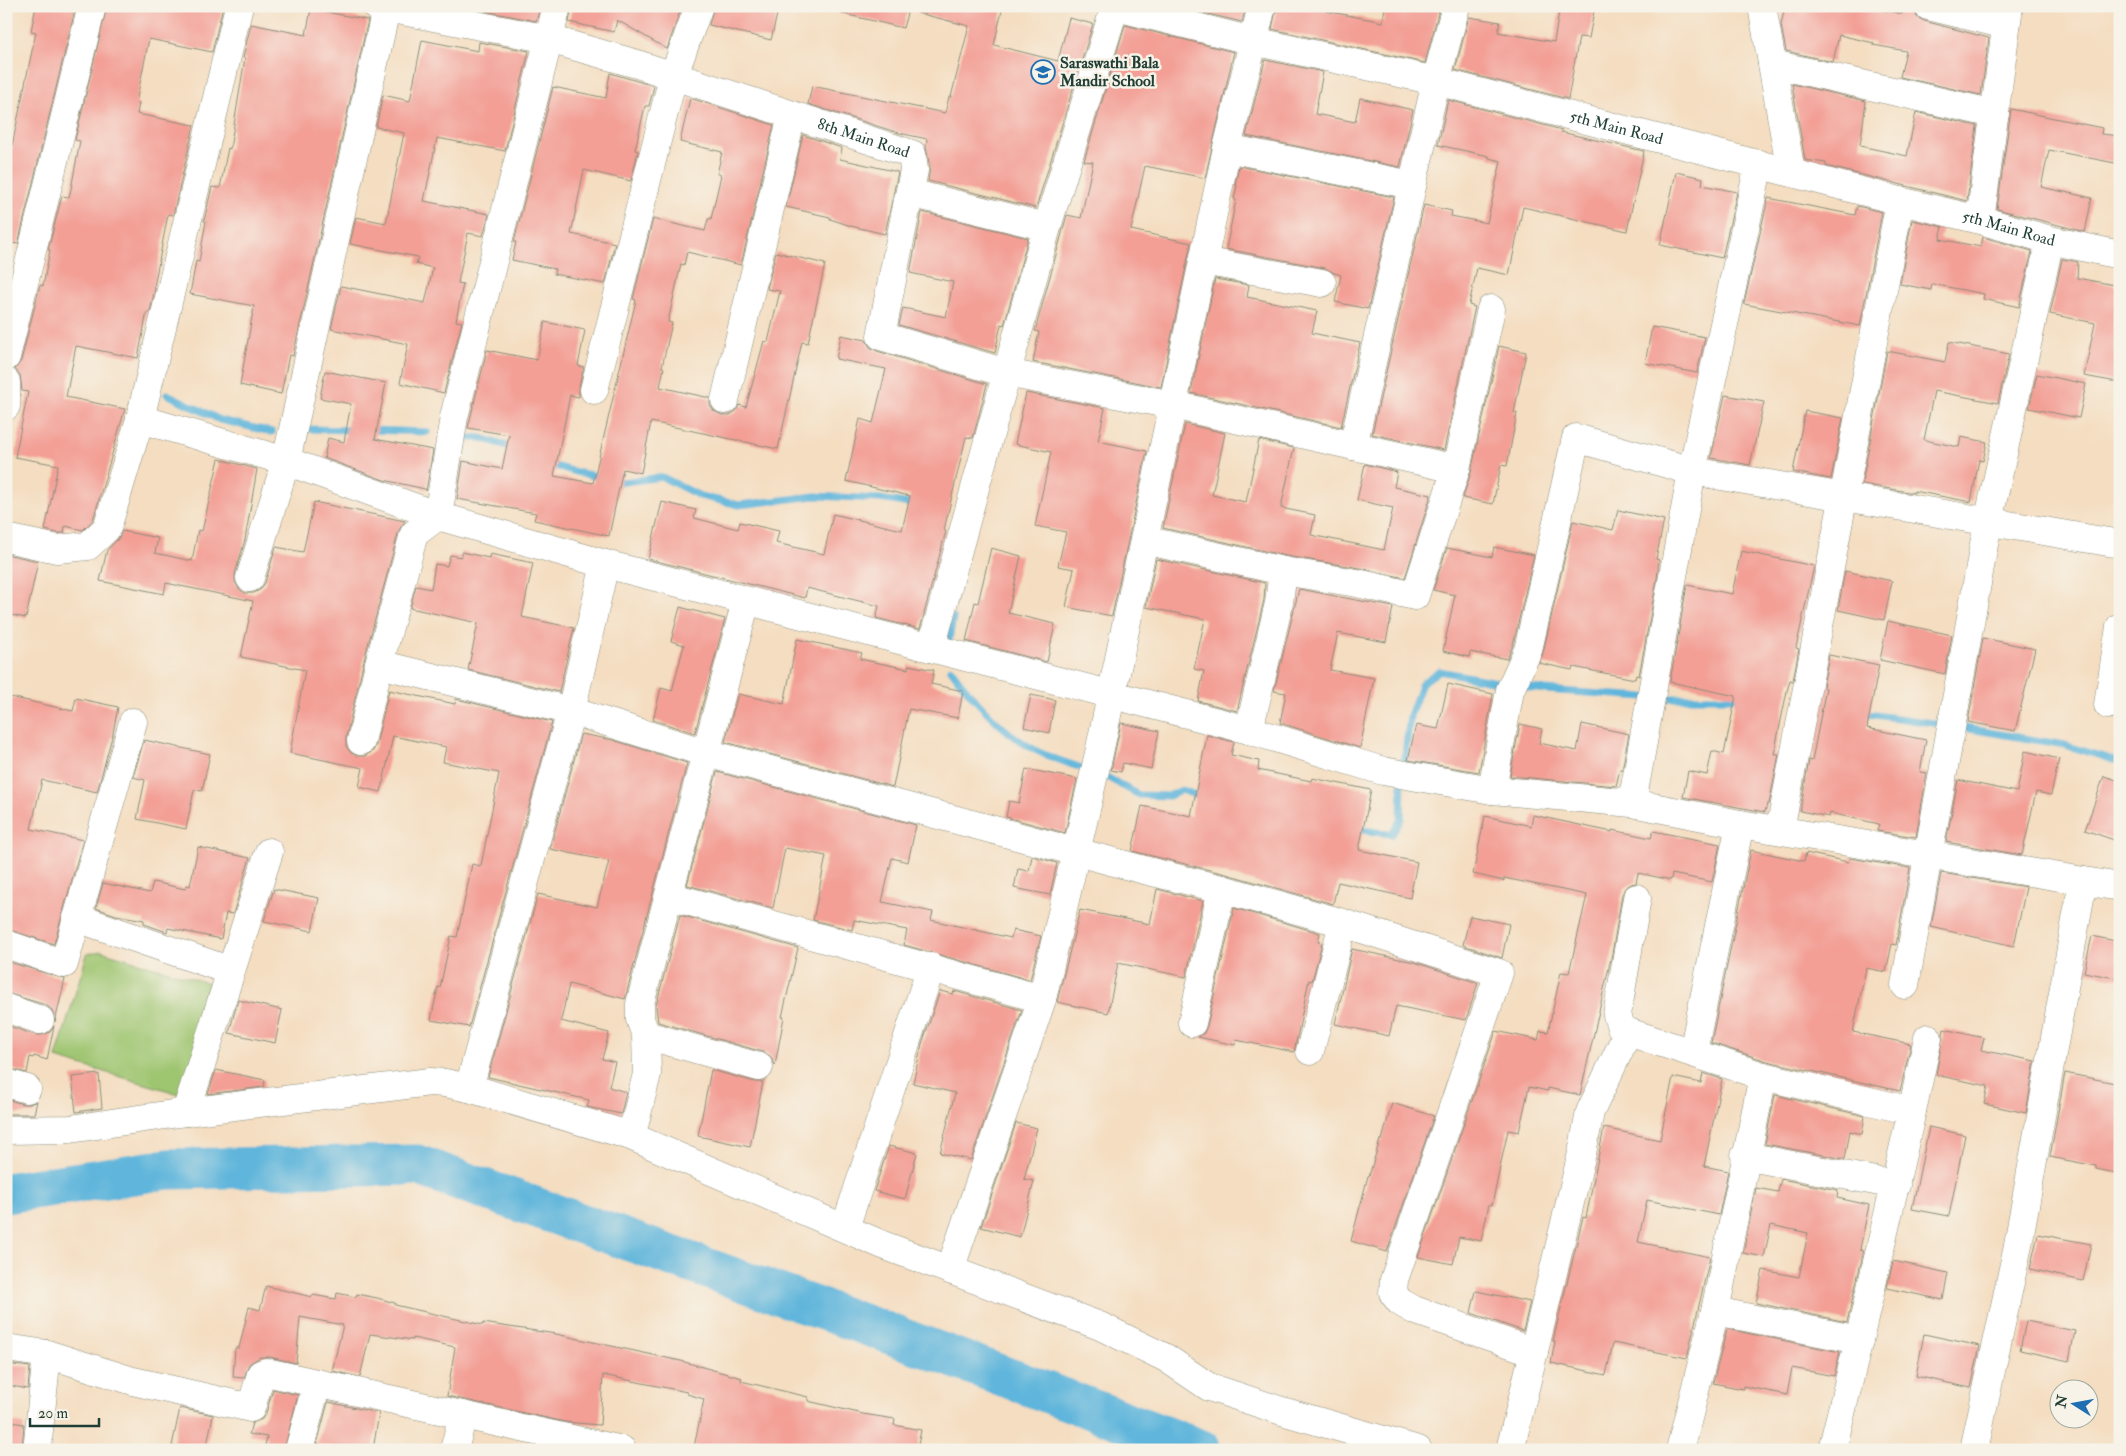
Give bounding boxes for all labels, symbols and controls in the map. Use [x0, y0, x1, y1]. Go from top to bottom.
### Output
place label: Saraswathi Bala Mandir School [1059, 53, 1159, 91]
school or university icon: Saraswathi Bala Mandir School [1030, 59, 1056, 85]
street label: 5th Main Road [1568, 106, 1665, 149]
street label: 8th Main Road [815, 114, 912, 163]
street label: 5th Main Road [1960, 206, 2057, 251]
north arrow [2048, 1378, 2098, 1428]
text: N [2052, 1393, 2071, 1410]
scale bar [30, 1396, 99, 1428]
text: 20 m [38, 1404, 68, 1423]

